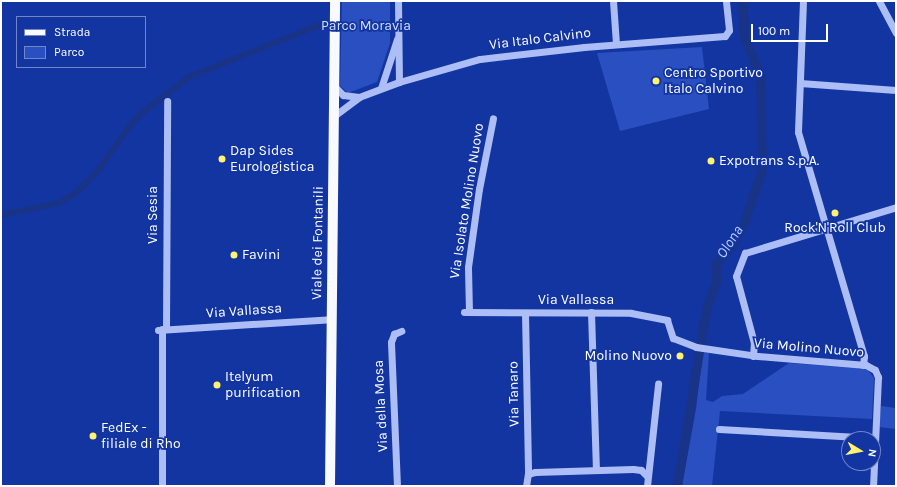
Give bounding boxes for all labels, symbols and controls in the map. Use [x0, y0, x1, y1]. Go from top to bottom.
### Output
legend [16, 16, 146, 68]
scale bar [753, 16, 830, 42]
park label: Parco Moravia [321, 18, 411, 34]
street label: Via Italo Calvino [488, 24, 592, 54]
text: 100 m [758, 24, 790, 38]
text: Strada [54, 25, 90, 39]
text: Parco [54, 45, 84, 59]
place label: Centro Sportivo Italo Calvino [664, 65, 763, 98]
marker: Centro Sportivo Italo Calvino [651, 76, 661, 86]
street label: Via Isolato Molino Nuovo [446, 122, 488, 280]
place label: Dap Sides Eurologistica [230, 143, 314, 176]
place label: Expotrans S.p.A. [719, 153, 819, 169]
marker: Dap Sides Eurologistica [217, 154, 227, 164]
marker: Expotrans S.p.A. [706, 156, 716, 166]
street label: Via Sesia [145, 186, 161, 244]
street label: Viale dei Fontanili [309, 186, 327, 300]
marker: Rock'N'Roll Club [830, 208, 840, 218]
place label: Rock'N'Roll Club [784, 220, 886, 236]
water label: Olona [713, 222, 747, 262]
place label: Favini [242, 247, 281, 263]
marker: Favini [229, 250, 239, 260]
street label: Via Vallassa [538, 292, 614, 308]
street label: Via Vallassa [205, 300, 283, 322]
street label: Via Molino Nuovo [753, 335, 865, 361]
place label: Molino Nuovo [585, 348, 672, 364]
marker: Molino Nuovo [675, 351, 685, 361]
street label: Via della Mosa [370, 360, 392, 452]
street label: Via Tanaro [505, 361, 523, 427]
place label: Itelyum purification [225, 369, 300, 402]
marker: Itelyum purification [212, 380, 222, 390]
place label: FedEx - filiale di Rho [101, 420, 181, 452]
marker: FedEx - filiale di Rho [88, 431, 98, 441]
north arrow [841, 431, 881, 471]
text: N [865, 448, 879, 458]

